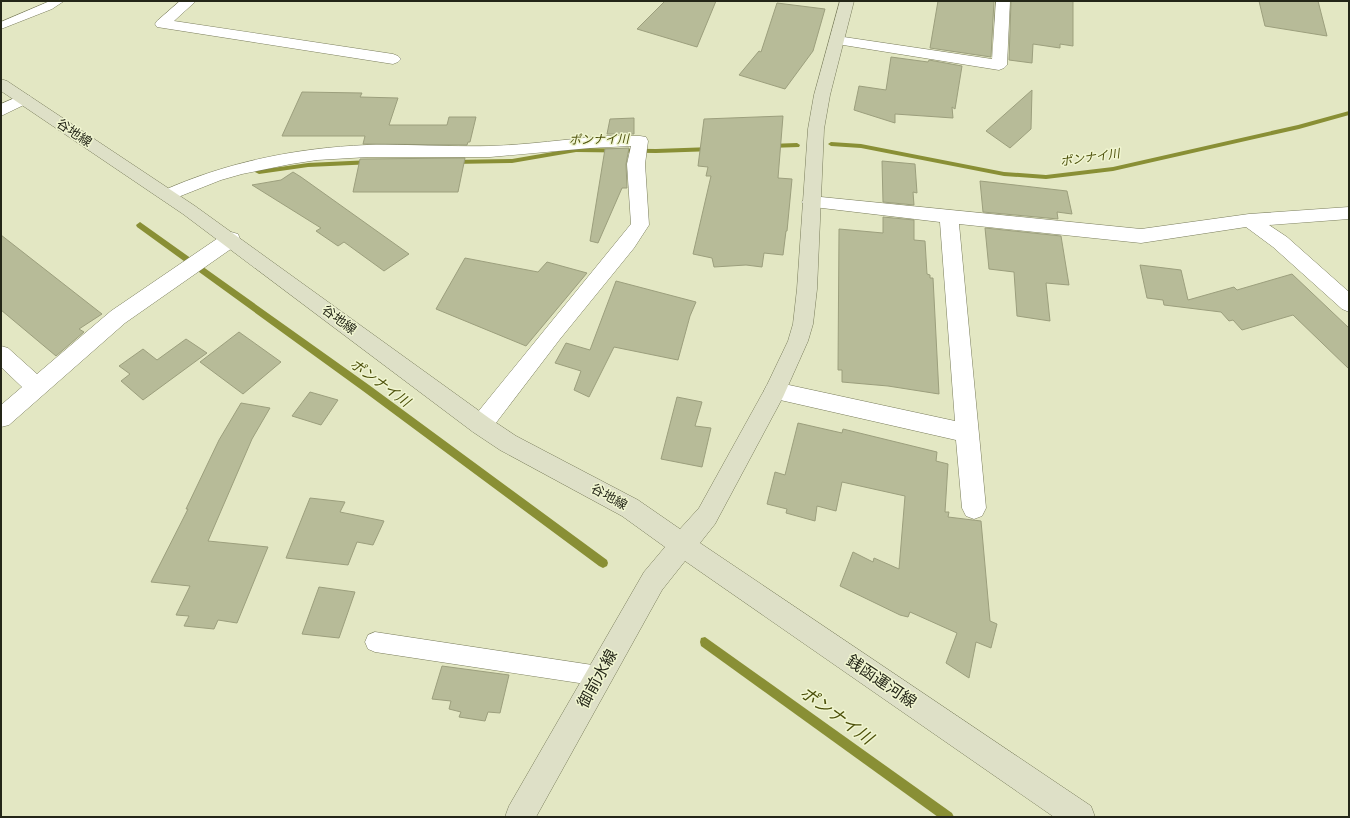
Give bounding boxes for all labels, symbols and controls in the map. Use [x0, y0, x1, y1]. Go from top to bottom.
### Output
street label: 谷地線 [53, 115, 95, 151]
water label: ポンナイ川 [569, 132, 631, 148]
water label: ポンナイ川 [1059, 146, 1123, 170]
street label: 谷地線 [319, 302, 359, 338]
water label: ポンナイ川 [347, 356, 415, 412]
street label: 谷地線 [588, 481, 630, 513]
street label: 御前水線 [574, 646, 622, 712]
street label: 銭函運河線 [843, 652, 919, 712]
water label: ポンナイ川 [796, 683, 878, 750]

